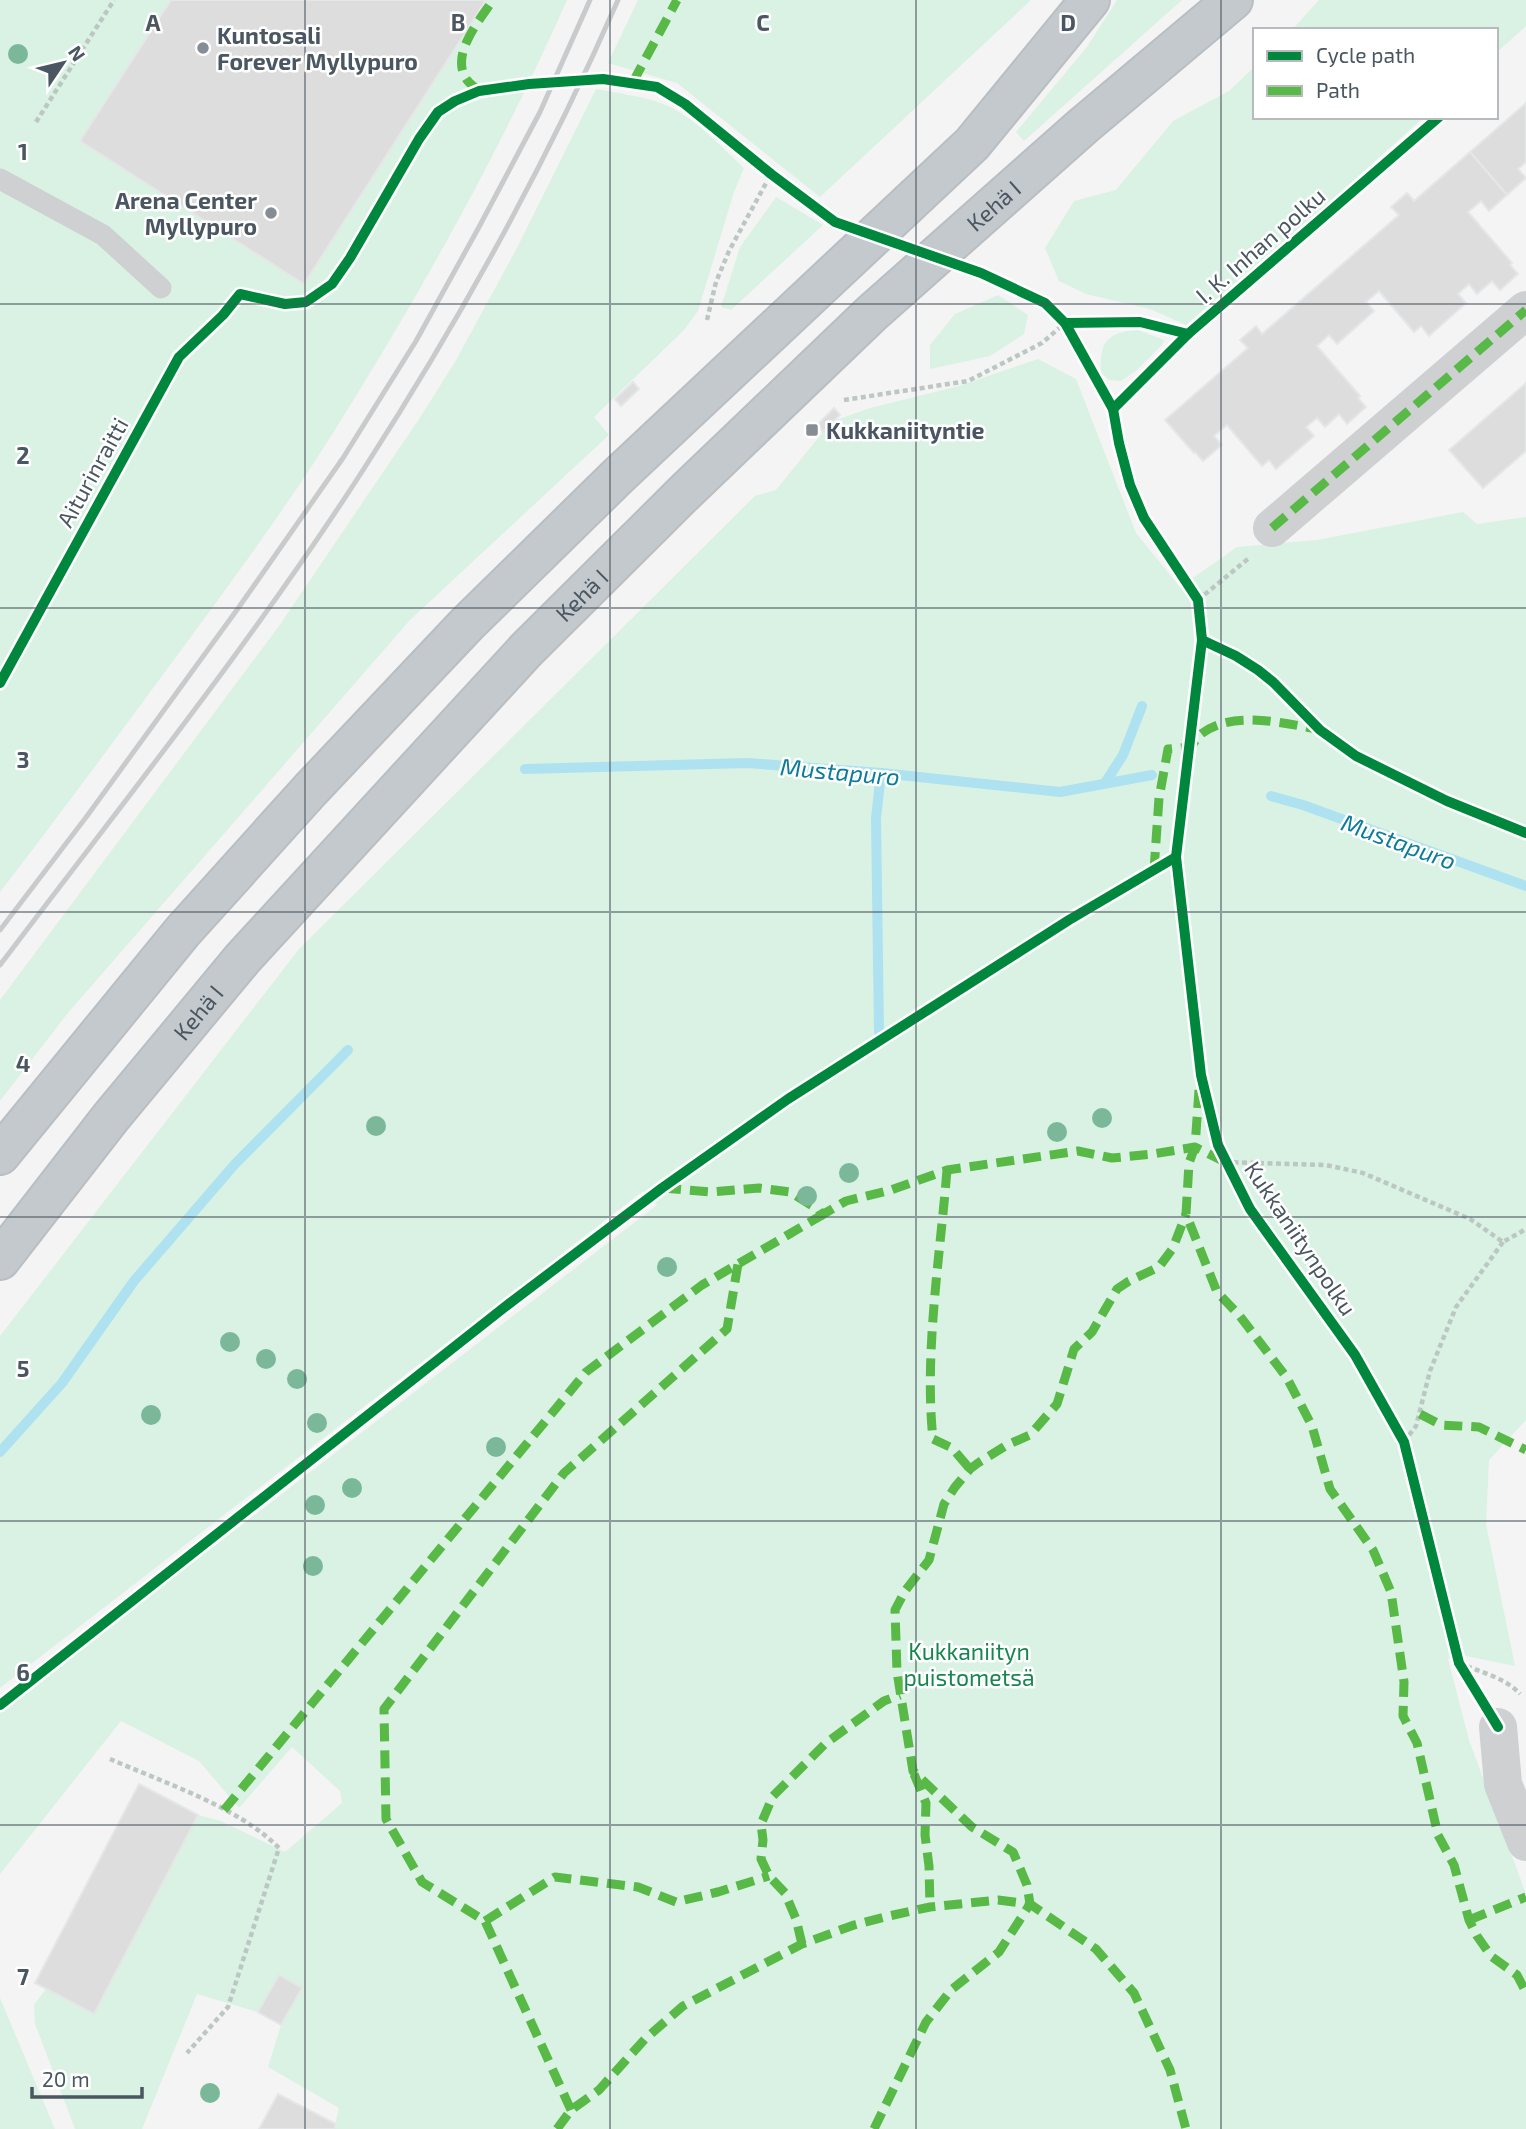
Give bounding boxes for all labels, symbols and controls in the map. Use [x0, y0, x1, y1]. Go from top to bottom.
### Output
text: A [145, 8, 161, 36]
text: B [451, 8, 465, 36]
text: C [756, 8, 770, 36]
text: D [1060, 8, 1076, 36]
place label: Kuntosali Forever Myllypuro [217, 21, 418, 75]
north arrow [28, 28, 98, 98]
legend [1253, 28, 1498, 119]
marker: Kuntosali Forever Myllypuro [195, 40, 211, 56]
text: N [64, 41, 91, 65]
text: Cycle path [1316, 42, 1415, 67]
text: Path [1316, 77, 1360, 102]
text: 1 [18, 137, 28, 165]
street label: Kehä I [960, 174, 1026, 237]
street label: I. K. Inhan polku [1190, 181, 1330, 309]
place label: Arena Center Myllypuro [115, 186, 257, 240]
marker: Arena Center Myllypuro [263, 205, 279, 221]
street label: Aiturinraitti [50, 412, 134, 532]
place label: Kukkaniityntie [826, 416, 984, 444]
marker: Kukkaniityntie [804, 422, 820, 438]
text: 2 [16, 441, 30, 469]
street label: Kehä I [549, 563, 614, 627]
text: 3 [16, 745, 30, 773]
water label: Mustapuro [779, 751, 901, 791]
water label: Mustapuro [1338, 807, 1460, 875]
street label: Kehä I [167, 979, 229, 1045]
text: 4 [16, 1049, 30, 1077]
street label: Kukkaniitynpolku [1239, 1156, 1363, 1320]
text: 5 [17, 1354, 29, 1382]
park label: Kukkaniityn puistometsä [903, 1637, 1035, 1691]
text: 6 [16, 1658, 30, 1686]
text: 7 [17, 1962, 29, 1990]
scale bar [32, 2056, 142, 2100]
text: 20 m [42, 2066, 90, 2091]

